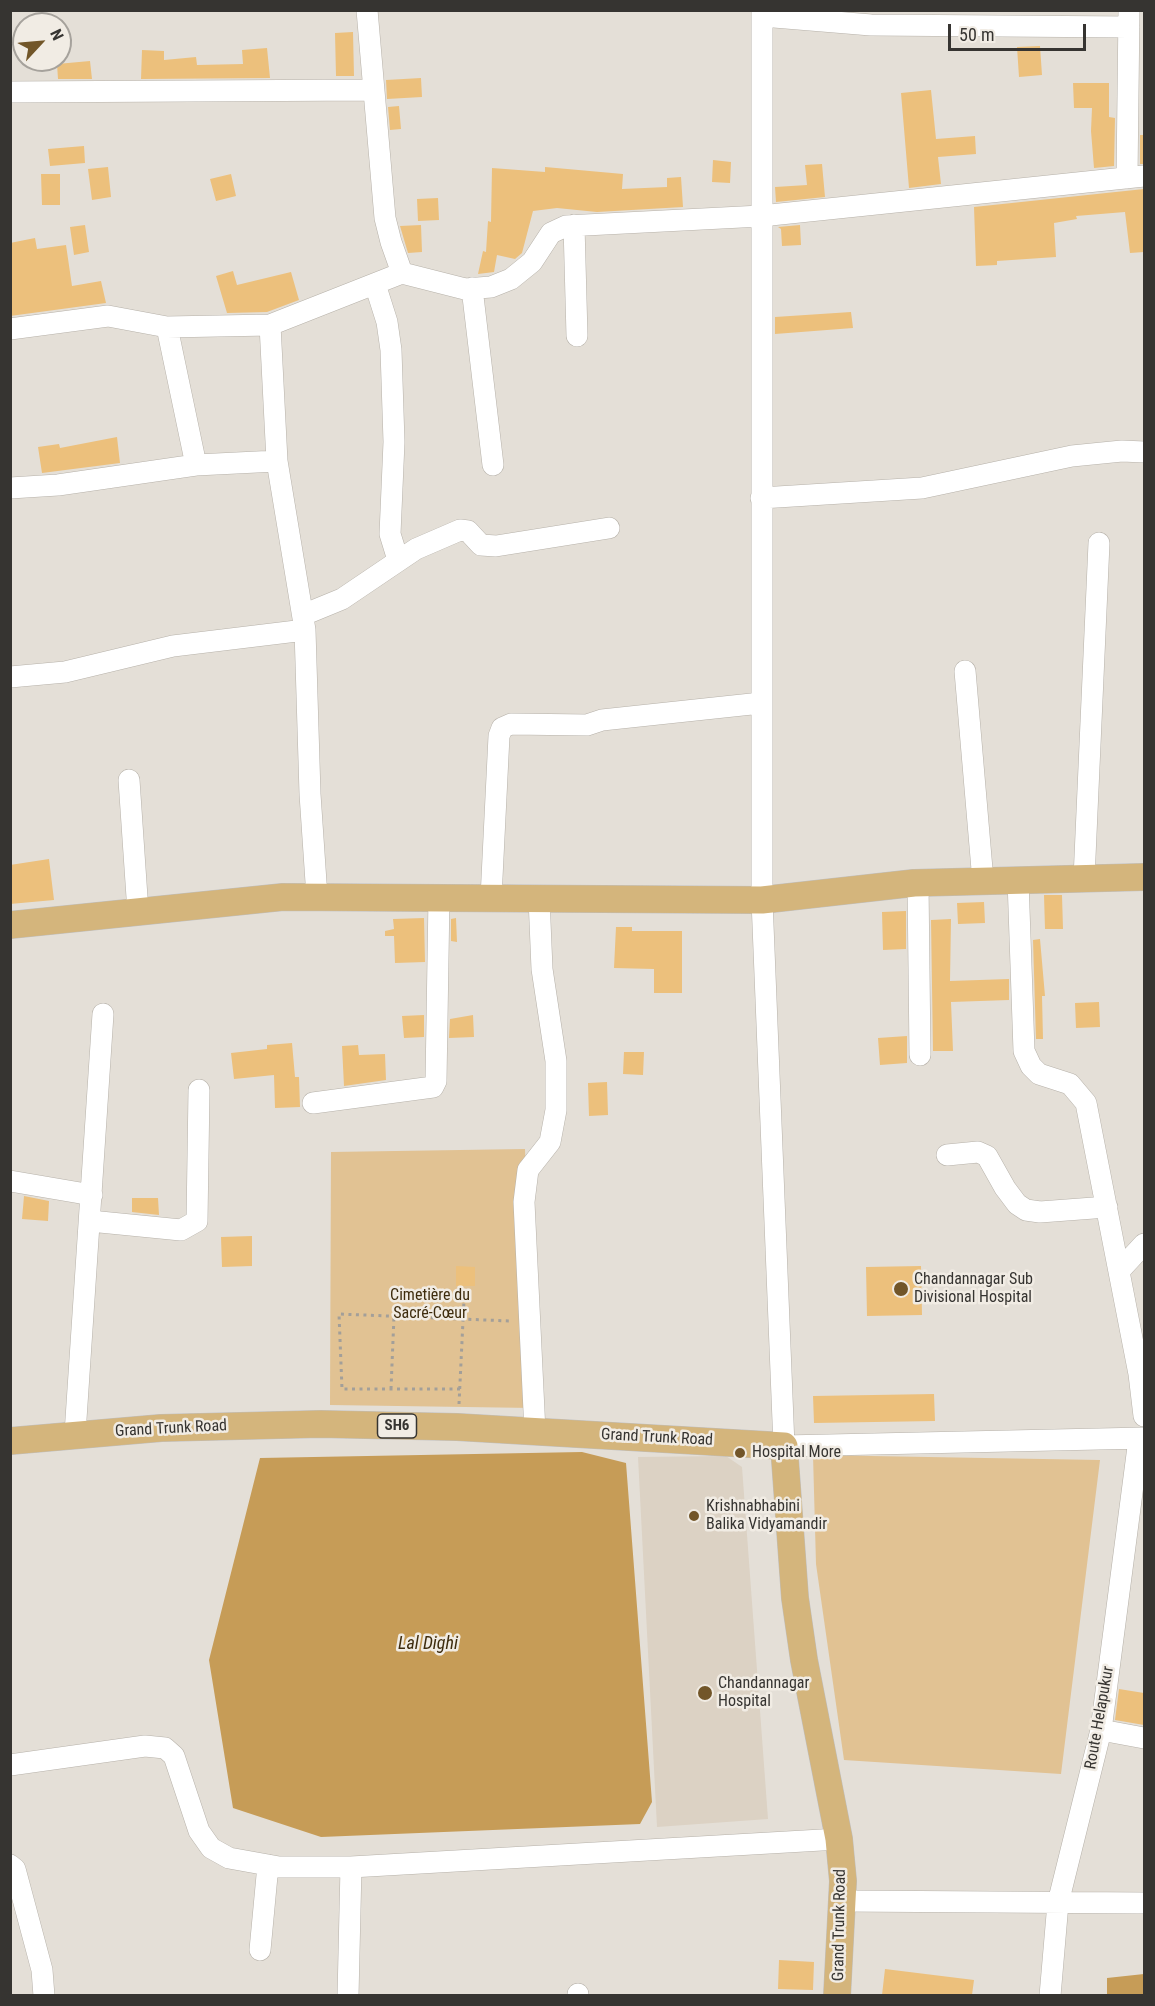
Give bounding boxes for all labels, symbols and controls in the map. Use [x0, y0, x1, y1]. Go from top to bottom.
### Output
north arrow [12, 12, 72, 72]
scale bar [951, 12, 1089, 50]
text: 50 m [959, 24, 994, 45]
text: N [46, 26, 68, 43]
place label: Chandannagar Sub Divisional Hospital [914, 1270, 1033, 1308]
marker: Chandannagar Sub Divisional Hospital [892, 1280, 910, 1298]
park label: Cimetière du Sacré-Cœur [390, 1286, 470, 1324]
road number: SH6 [378, 1414, 416, 1438]
street label: Grand Trunk Road [115, 1416, 227, 1442]
street label: Grand Trunk Road [601, 1425, 713, 1451]
place label: Hospital More [752, 1443, 841, 1463]
marker: Hospital More [733, 1446, 747, 1460]
place label: Krishnabhabini Balika Vidyamandir [706, 1497, 827, 1535]
marker: Krishnabhabini Balika Vidyamandir [687, 1509, 701, 1523]
water label: Lal Dighi [398, 1633, 458, 1655]
street label: Route Helapukur [1081, 1665, 1119, 1771]
place label: Chandannagar Hospital [718, 1674, 809, 1712]
marker: Chandannagar Hospital [696, 1684, 714, 1702]
street label: Grand Trunk Road [829, 1869, 851, 1981]

